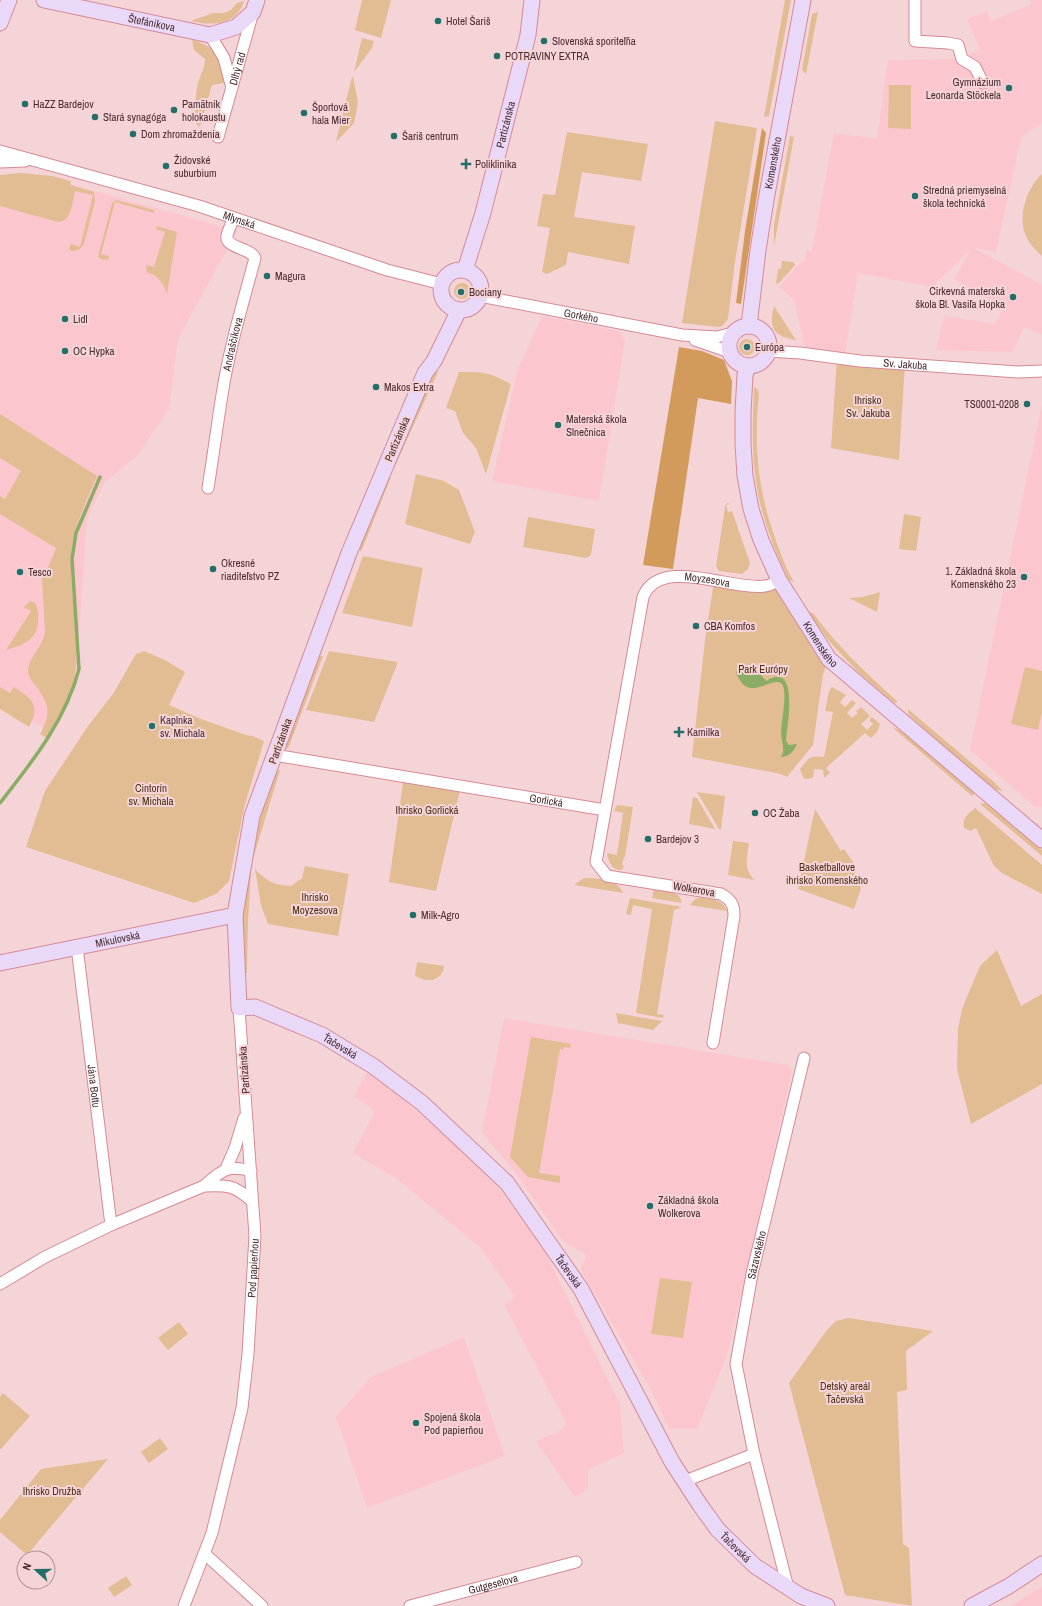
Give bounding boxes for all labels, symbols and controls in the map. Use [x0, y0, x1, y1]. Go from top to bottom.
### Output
street label: Štefánikova [127, 11, 176, 34]
place label: Hotel Šariš [446, 14, 491, 28]
marker: Hotel Šariš [433, 16, 443, 26]
place label: Slovenská sporiteľňa [552, 34, 636, 48]
marker: Slovenská sporiteľňa [539, 36, 549, 46]
place label: POTRAVINY EXTRA [505, 49, 590, 63]
street label: Dlhý rad [226, 51, 248, 87]
marker: POTRAVINY EXTRA [492, 51, 502, 61]
place label: Gymnázium Leonarda Stöckela [926, 75, 1001, 102]
marker: Gymnázium Leonarda Stöckela [1004, 83, 1014, 93]
place label: HaZZ Bardejov [33, 97, 94, 111]
place label: Pamätník holokaustu [182, 97, 226, 124]
marker: HaZZ Bardejov [20, 99, 30, 109]
place label: Športová hala Mier [312, 100, 350, 127]
street label: Partizánska [493, 100, 518, 149]
marker: Pamätník holokaustu [169, 105, 179, 115]
marker: Športová hala Mier [299, 108, 309, 118]
place label: Stará synagóga [103, 110, 166, 124]
marker: Stará synagóga [90, 112, 100, 122]
place label: Dom zhromaždenia [141, 127, 220, 141]
marker: Dom zhromaždenia [128, 129, 138, 139]
place label: Šariš centrum [402, 129, 458, 143]
marker: Šariš centrum [389, 131, 399, 141]
street label: Komenského [761, 136, 785, 190]
place label: Židovské suburbium [174, 153, 217, 180]
place label: Poliklinika [475, 157, 517, 171]
marker: Poliklinika [460, 158, 472, 170]
marker: Židovské suburbium [161, 161, 171, 171]
place label: Stredná priemyselná škola technická [923, 183, 1006, 210]
marker: Stredná priemyselná škola technická [910, 191, 920, 201]
street label: Mlynská [221, 208, 257, 232]
place label: Magura [275, 269, 306, 283]
marker: Magura [262, 271, 272, 281]
place label: Cirkevná materská škola Bl. Vasiľa Hopka [915, 284, 1005, 311]
place label: Bociany [469, 285, 502, 299]
marker: Bociany [456, 287, 466, 297]
marker: Cirkevná materská škola Bl. Vasiľa Hopka [1008, 292, 1018, 302]
street label: Gorkého [563, 305, 599, 326]
place label: Lidl [73, 312, 88, 326]
marker: Lidl [60, 314, 70, 324]
street label: Andraščíkova [219, 316, 246, 373]
place label: Európa [755, 340, 784, 354]
marker: Európa [742, 342, 752, 352]
place label: OC Hypka [73, 344, 115, 358]
marker: OC Hypka [60, 346, 70, 356]
street label: Sv. Jakuba [883, 356, 928, 373]
place label: Makos Extra [384, 380, 434, 394]
marker: Makos Extra [371, 382, 381, 392]
park label: Ihrisko Sv. Jakuba [846, 393, 890, 420]
place label: TS0001-0208 [964, 397, 1019, 411]
marker: TS0001-0208 [1022, 399, 1032, 409]
place label: Materská škola Slnečnica [566, 412, 627, 439]
street label: Partizánska [381, 414, 413, 464]
marker: Materská škola Slnečnica [553, 420, 563, 430]
place label: Okresné riaditeľstvo PZ [221, 556, 280, 583]
marker: Okresné riaditeľstvo PZ [208, 564, 218, 574]
place label: 1. Základná škola Komenského 23 [945, 564, 1016, 591]
place label: Tesco [28, 565, 52, 579]
marker: Tesco [15, 567, 25, 577]
street label: Moyzesova [684, 569, 731, 590]
marker: 1. Základná škola Komenského 23 [1019, 572, 1029, 582]
place label: CBA Komfos [704, 619, 756, 633]
street label: Komenského [800, 619, 841, 670]
marker: CBA Komfos [691, 621, 701, 631]
park label: Park Európy [738, 662, 788, 676]
place label: Kaplnka sv. Michala [160, 713, 205, 740]
street label: Partizánska [265, 716, 295, 766]
marker: Kaplnka sv. Michala [147, 721, 157, 731]
place label: Kamilka [687, 725, 720, 739]
marker: Kamilka [674, 727, 684, 737]
park label: Cintorín sv. Michala [129, 781, 173, 808]
street label: Gorlická [529, 791, 564, 810]
park label: Ihrisko Gorlická [395, 803, 459, 817]
place label: OC Žaba [763, 806, 800, 820]
marker: OC Žaba [750, 808, 760, 818]
place label: Bardejov 3 [656, 832, 699, 846]
marker: Bardejov 3 [643, 834, 653, 844]
park label: Basketballove ihrisko Komenského [786, 860, 868, 887]
street label: Wolkerova [672, 878, 716, 900]
park label: Ihrisko Moyzesova [292, 890, 338, 917]
place label: Milk-Agro [421, 908, 460, 922]
marker: Milk-Agro [408, 910, 418, 920]
street label: Mikulovská [94, 928, 141, 950]
street label: Ťačevská [320, 1030, 360, 1062]
street label: Partizánska [235, 1046, 253, 1094]
street label: Jána Bottu [84, 1064, 104, 1108]
place label: Základná škola Wolkerova [658, 1193, 719, 1220]
marker: Základná škola Wolkerova [645, 1201, 655, 1211]
street label: Sázavského [744, 1229, 769, 1280]
street label: Pod papierňou [244, 1238, 262, 1298]
street label: Ťačevská [552, 1252, 585, 1291]
park label: Detský areál Ťačevská [820, 1379, 870, 1406]
place label: Spojená škola Pod papierňou [424, 1410, 483, 1437]
marker: Spojená škola Pod papierňou [411, 1418, 421, 1428]
park label: Ihrisko Družba [23, 1484, 81, 1498]
street label: Ťačevská [717, 1529, 754, 1565]
north arrow [16, 1550, 56, 1590]
text: N [19, 1561, 34, 1572]
street label: Gutgeselova [467, 1571, 519, 1597]

